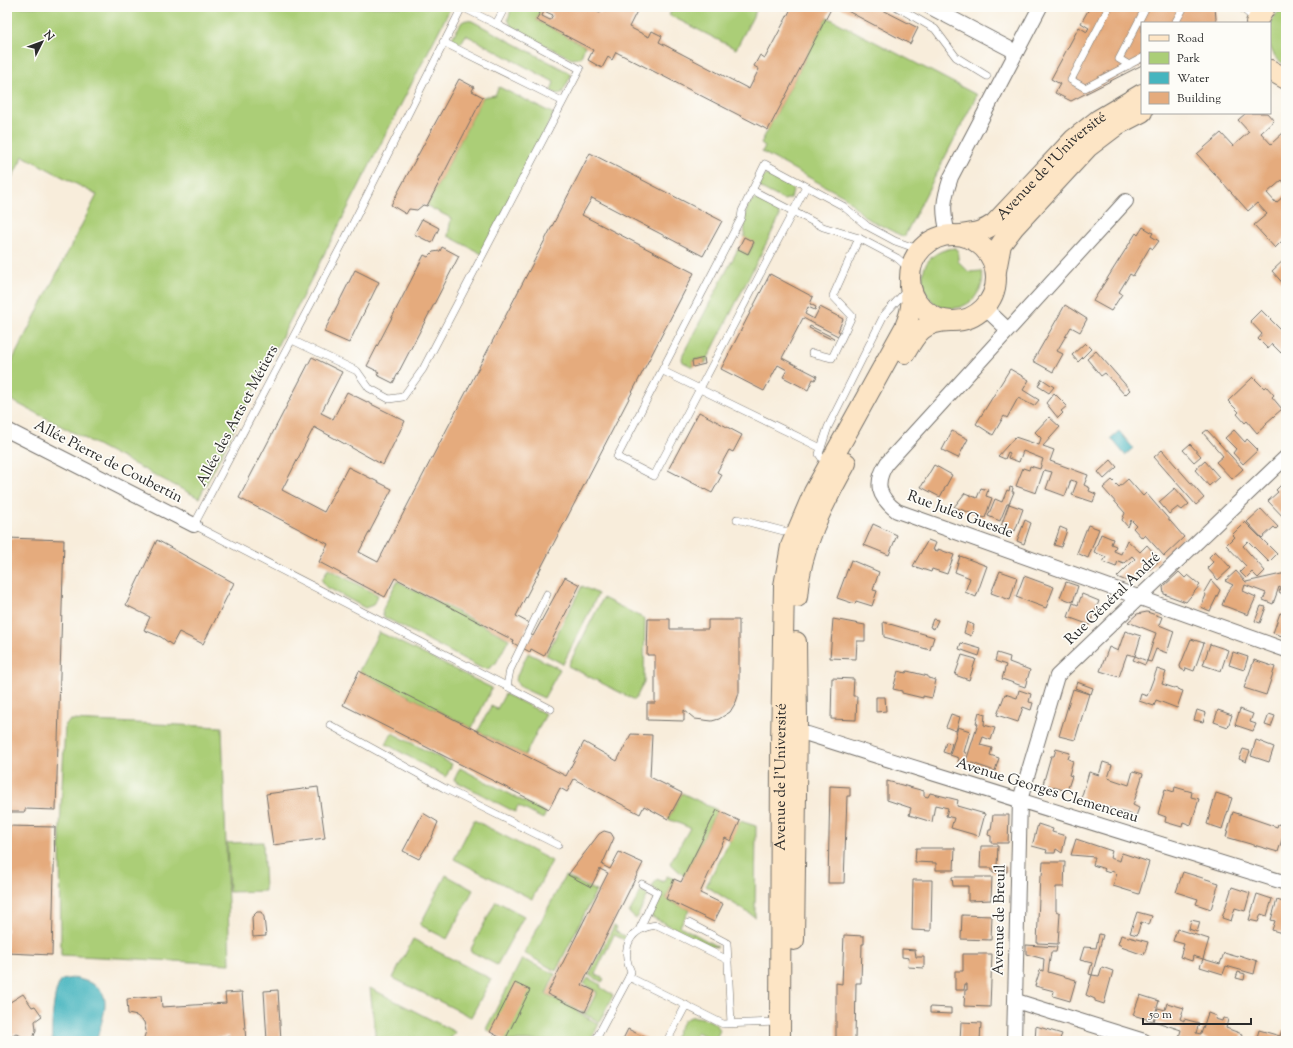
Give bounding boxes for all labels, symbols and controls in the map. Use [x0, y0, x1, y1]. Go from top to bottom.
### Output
north arrow [22, 22, 62, 62]
legend [1141, 22, 1271, 114]
text: N [39, 27, 58, 45]
text: Road [1177, 30, 1204, 48]
text: Park [1177, 50, 1200, 68]
text: Water [1177, 70, 1210, 88]
text: Building [1177, 90, 1221, 108]
street label: Avenue de l'Université [992, 107, 1110, 225]
street label: Allée des Arts et Métiers [192, 342, 284, 490]
street label: Allée Pierre de Coubertin [30, 415, 186, 509]
street label: Rue Jules Guesde [904, 486, 1016, 544]
street label: Rue Général André [1060, 548, 1166, 650]
street label: Avenue de l'Université [770, 703, 792, 851]
street label: Avenue Georges Clemenceau [953, 753, 1141, 829]
street label: Avenue de Breuil [989, 864, 1011, 976]
scale bar [1143, 1000, 1251, 1026]
text: 50 m [1148, 1006, 1172, 1024]

